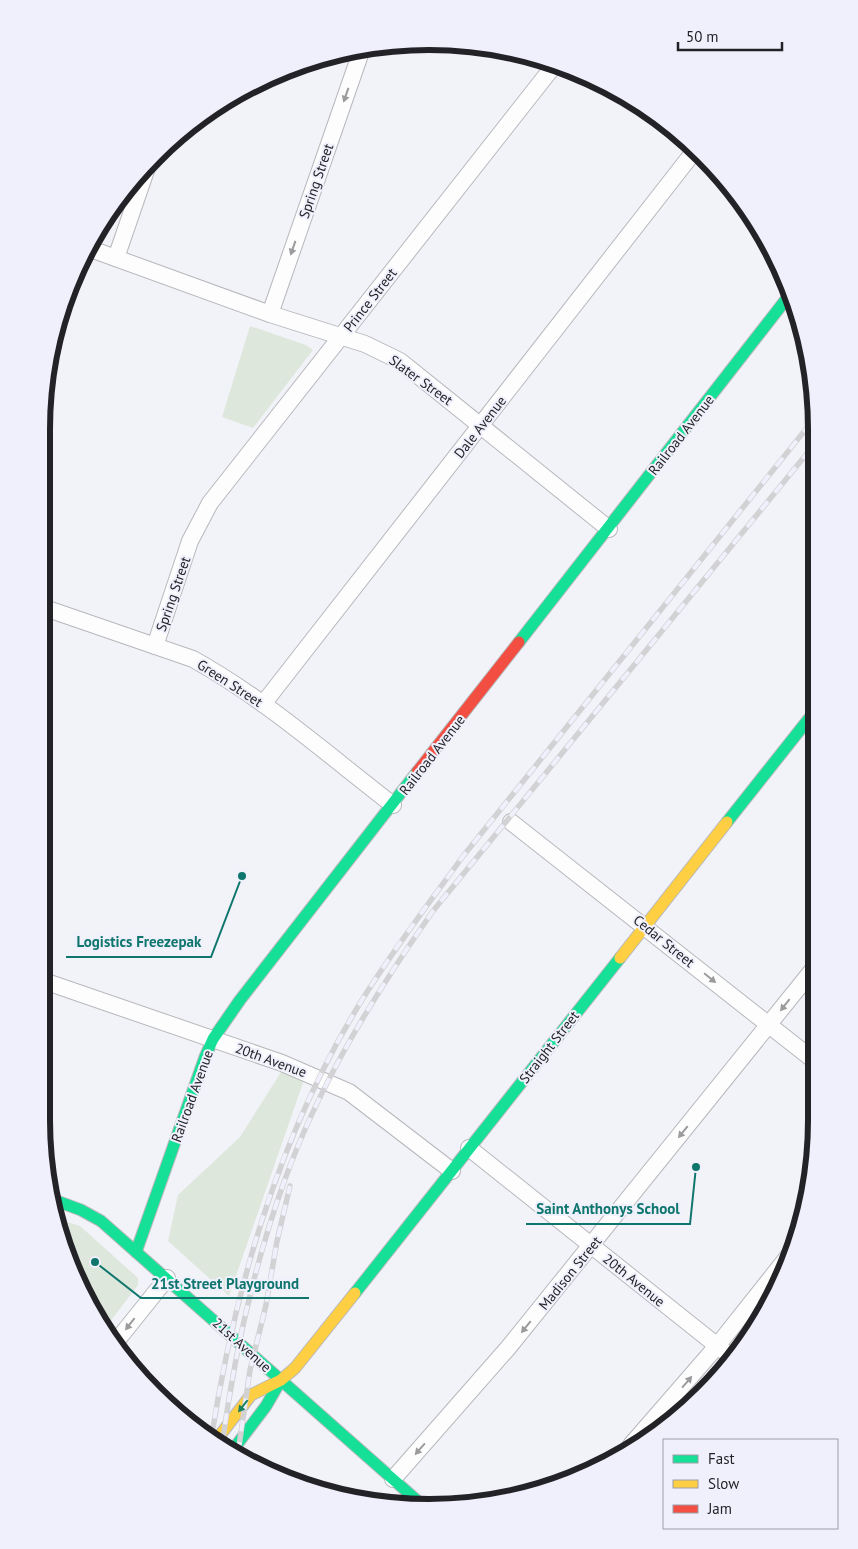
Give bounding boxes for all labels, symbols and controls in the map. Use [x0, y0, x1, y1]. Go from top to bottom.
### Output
scale bar [678, 20, 782, 52]
text: 50 m [686, 27, 719, 46]
one-way arrow [342, 88, 350, 103]
street label: Spring Street [295, 141, 337, 221]
one-way arrow [289, 241, 296, 256]
street label: Prince Street [339, 264, 401, 336]
street label: Slater Street [386, 351, 457, 409]
street label: Railroad Avenue [644, 391, 718, 479]
street label: Dale Avenue [450, 392, 510, 462]
street label: Spring Street [152, 554, 194, 634]
street label: Green Street [194, 655, 266, 711]
street label: Railroad Avenue [395, 711, 469, 799]
street label: Cedar Street [630, 911, 698, 971]
callout: Logistics Freezepak [66, 927, 211, 957]
text: Logistics Freezepak [77, 932, 202, 951]
one-way arrow [704, 972, 717, 983]
one-way arrow [780, 998, 791, 1011]
street label: Straight Street [515, 1007, 583, 1087]
street label: 20th Avenue [233, 1039, 309, 1081]
street label: Railroad Avenue [167, 1047, 217, 1145]
one-way arrow [678, 1125, 689, 1138]
callout: Saint Anthonys School [526, 1194, 690, 1224]
text: Saint Anthonys School [536, 1199, 680, 1218]
street label: Madison Street [535, 1232, 605, 1314]
street label: 20th Avenue [599, 1250, 669, 1310]
callout: 21st Street Playground [141, 1268, 309, 1298]
text: 21st Street Playground [151, 1274, 299, 1293]
street label: 21st Avenue [209, 1314, 275, 1376]
one-way arrow [124, 1317, 135, 1330]
one-way arrow [521, 1320, 532, 1333]
one-way arrow [681, 1375, 692, 1388]
one-way arrow [238, 1399, 248, 1413]
legend [663, 1439, 838, 1529]
one-way arrow [414, 1443, 426, 1455]
text: Fast [708, 1449, 735, 1468]
text: Slow [708, 1474, 739, 1493]
text: Jam [707, 1499, 732, 1518]

